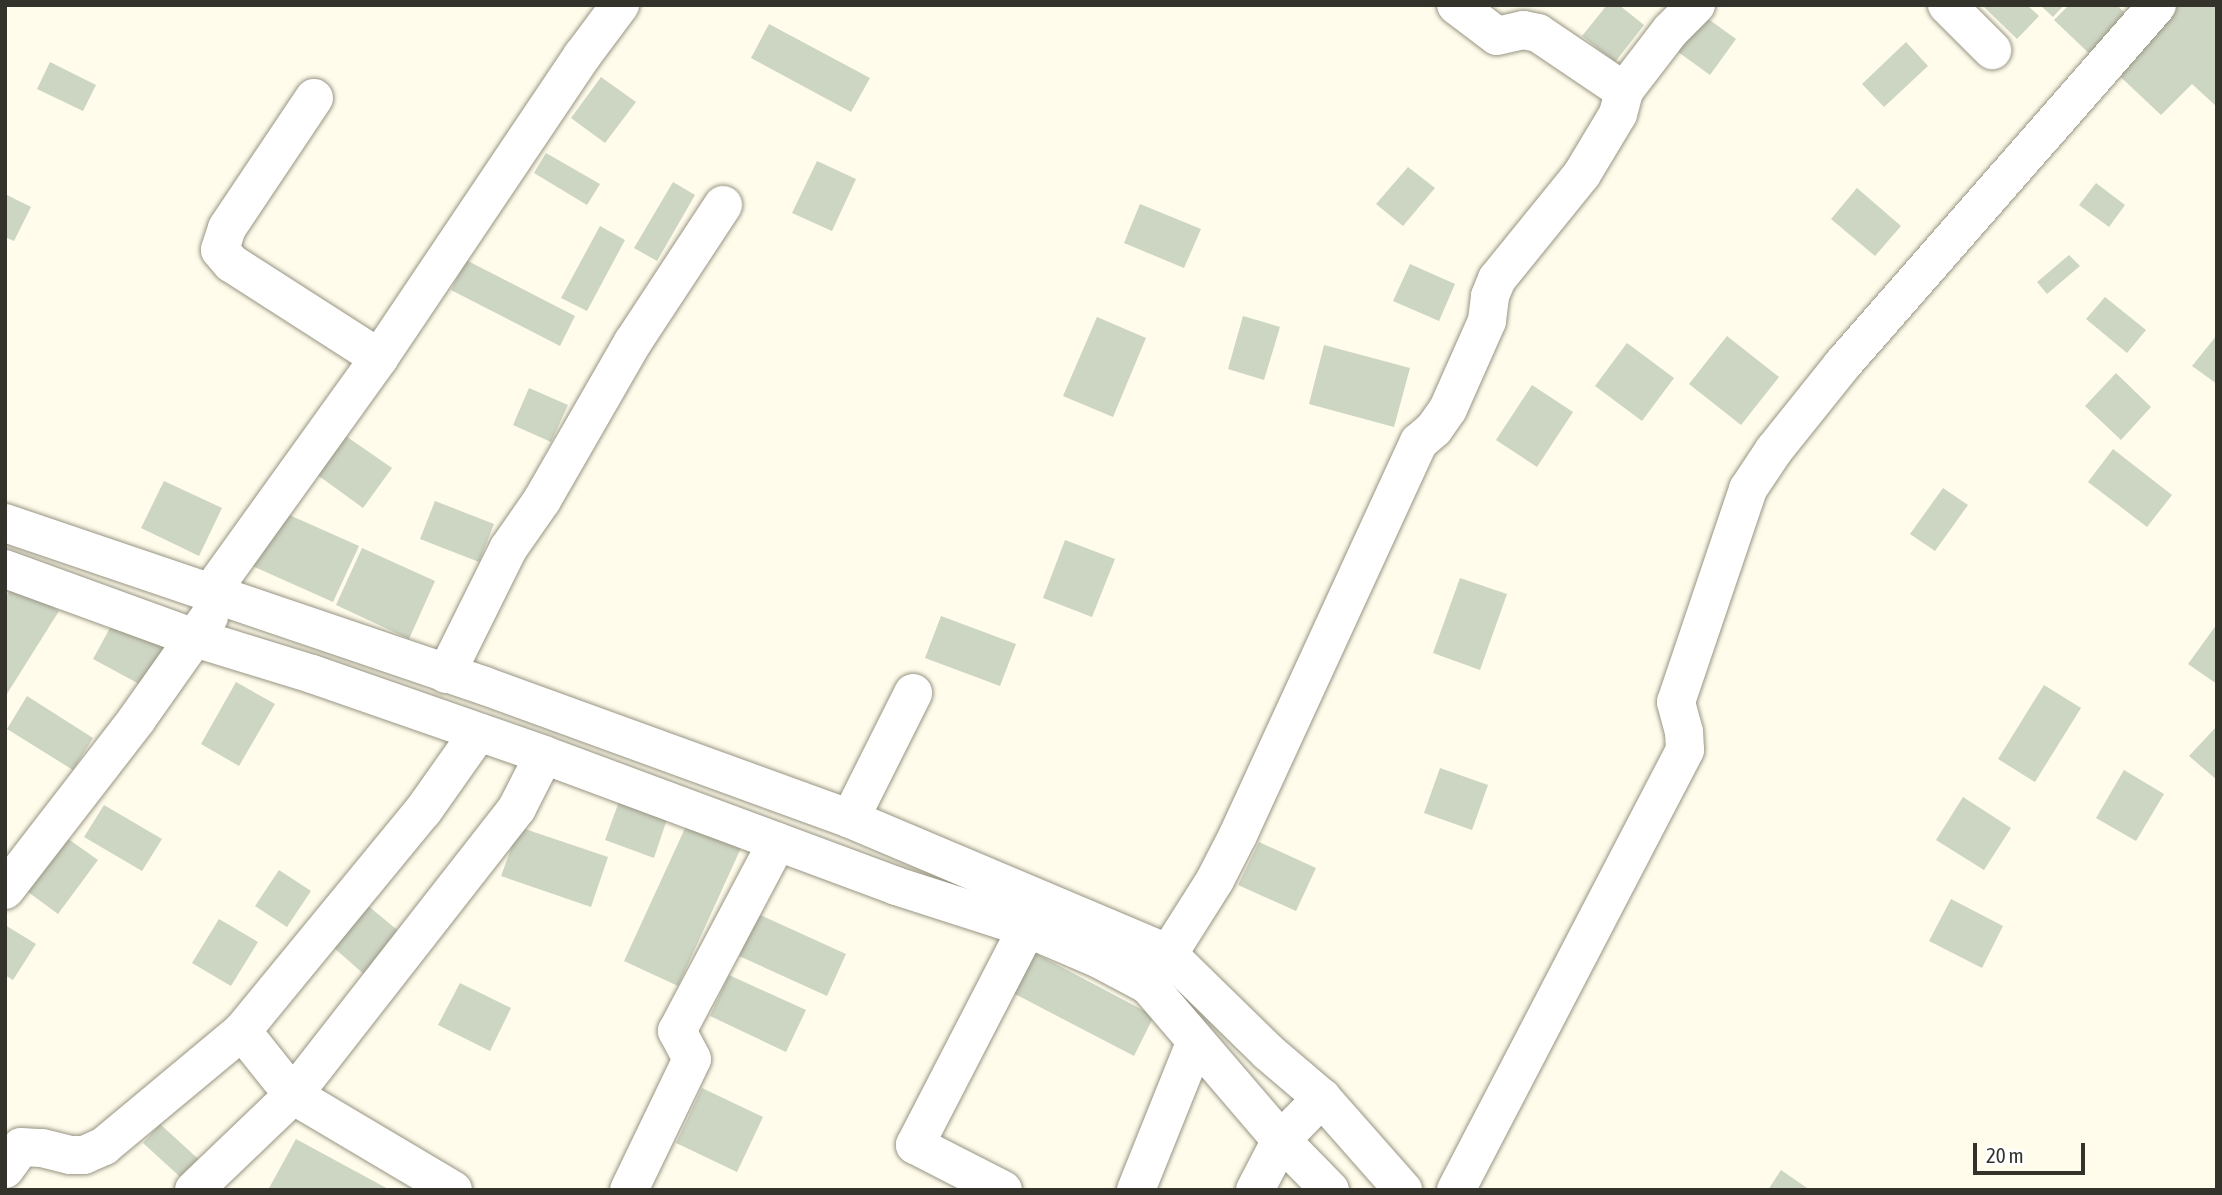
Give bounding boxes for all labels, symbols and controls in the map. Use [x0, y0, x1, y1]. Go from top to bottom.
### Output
scale bar [1977, 1128, 2089, 1172]
text: 20 m [1986, 1143, 2024, 1167]

